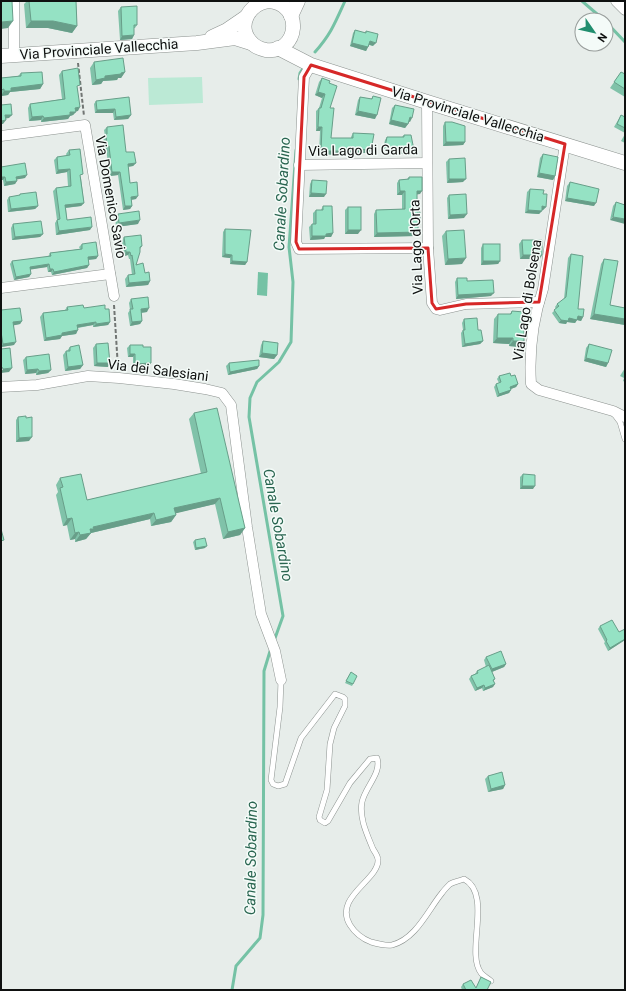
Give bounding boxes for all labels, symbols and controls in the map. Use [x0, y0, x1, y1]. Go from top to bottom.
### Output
north arrow [574, 12, 614, 52]
text: N [594, 30, 609, 44]
street label: Via Provinciale Vallecchia [19, 35, 179, 63]
street label: Via Provinciale Vallecchia [390, 83, 546, 145]
street label: Via Domenico Savio [92, 134, 130, 260]
water label: Canale Sobardino [270, 137, 294, 251]
street label: Via Lago di Garda [308, 141, 418, 159]
street label: Via Lago d'Orta [406, 199, 426, 295]
street label: Via Lago di Bolsena [509, 238, 545, 362]
street label: Via dei Salesiani [107, 356, 209, 384]
water label: Canale Sobardino [259, 467, 297, 583]
water label: Canale Sobardino [241, 801, 261, 915]

